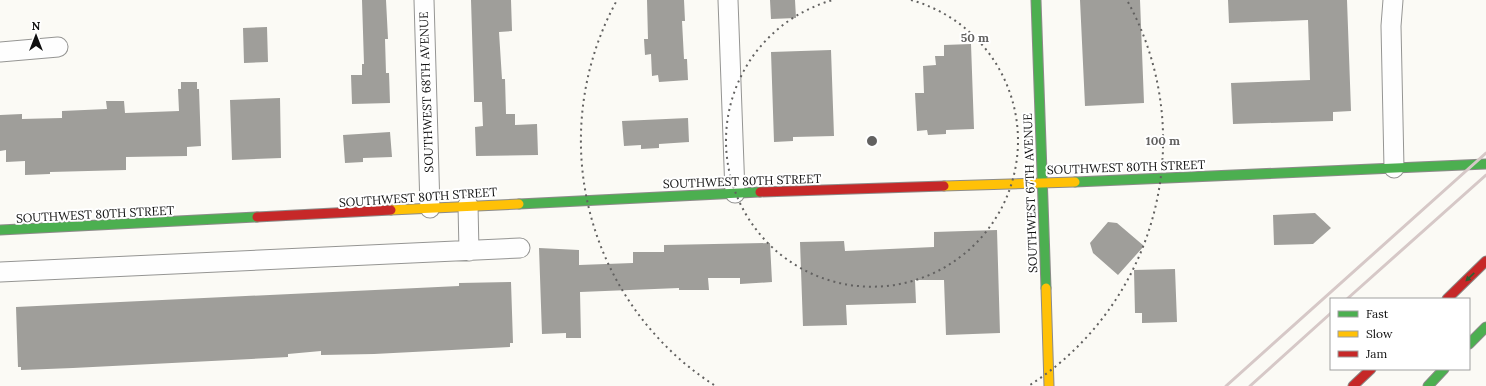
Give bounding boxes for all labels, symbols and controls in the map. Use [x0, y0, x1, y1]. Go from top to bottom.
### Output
street label: SOUTHWEST 68TH AVENUE [416, 11, 436, 173]
north arrow [16, 16, 56, 56]
text: N [32, 19, 41, 33]
text: 50 m [961, 30, 989, 45]
street label: SOUTHWEST 67TH AVENUE [1020, 113, 1040, 273]
text: 100 m [1146, 133, 1180, 148]
centre of rings [865, 134, 879, 148]
street label: SOUTHWEST 80TH STREET [1047, 157, 1206, 177]
street label: SOUTHWEST 80TH STREET [663, 171, 822, 191]
street label: SOUTHWEST 80TH STREET [338, 184, 498, 210]
street label: SOUTHWEST 80TH STREET [16, 202, 175, 226]
one-way arrow [1465, 272, 1475, 282]
legend [1330, 298, 1470, 370]
text: Fast [1366, 306, 1389, 321]
text: Slow [1366, 326, 1393, 341]
text: Jam [1365, 346, 1387, 361]

